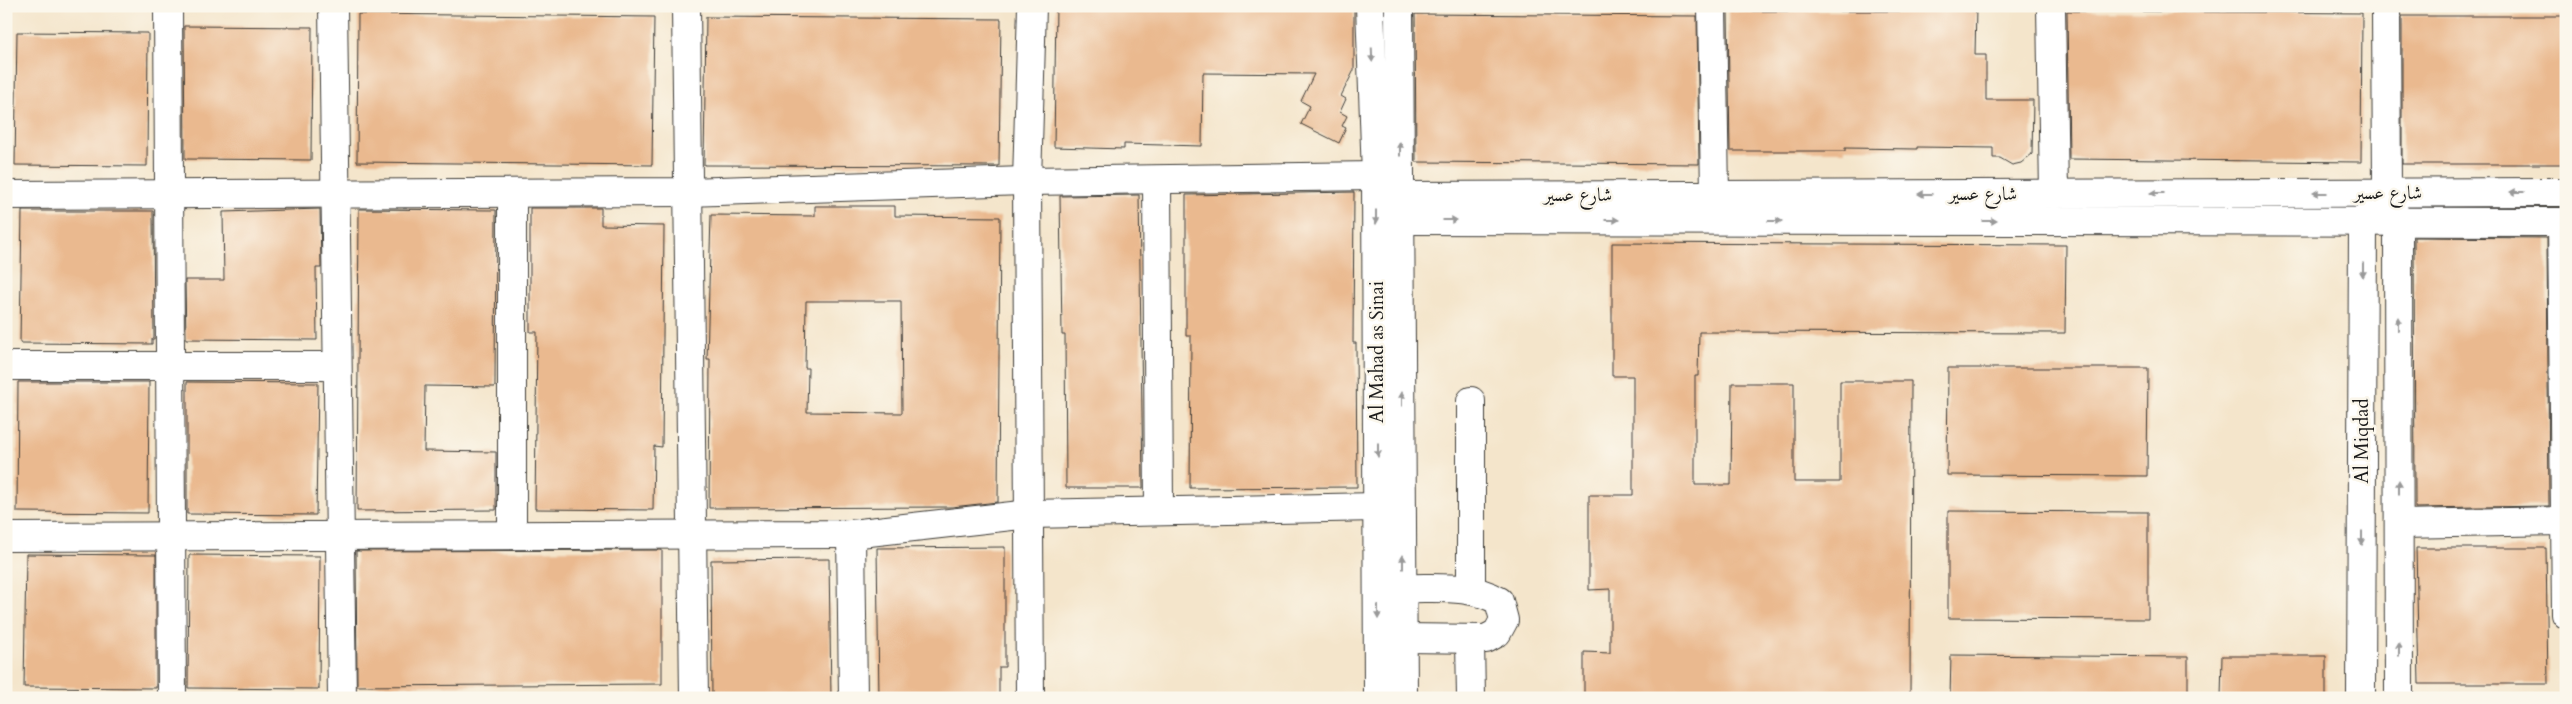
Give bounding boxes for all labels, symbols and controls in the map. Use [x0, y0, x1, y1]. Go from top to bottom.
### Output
one-way arrow [1368, 47, 1376, 63]
one-way arrow [1396, 141, 1404, 157]
street label: شارع عسير [2352, 180, 2422, 208]
street label: شارع عسير [1947, 181, 2017, 209]
street label: شارع عسير [1542, 182, 1612, 210]
one-way arrow [2509, 188, 2525, 196]
one-way arrow [2149, 189, 2165, 197]
one-way arrow [2311, 189, 2327, 197]
one-way arrow [1916, 190, 1932, 198]
one-way arrow [1372, 210, 1380, 226]
one-way arrow [1442, 216, 1458, 224]
one-way arrow [1604, 216, 1620, 224]
one-way arrow [1767, 217, 1783, 225]
one-way arrow [1982, 217, 1998, 225]
one-way arrow [2359, 263, 2367, 279]
street label: Al Mahad as Sinai [1364, 281, 1390, 423]
one-way arrow [2394, 316, 2402, 332]
one-way arrow [1398, 391, 1406, 407]
street label: Al Miqdad [2349, 398, 2375, 484]
one-way arrow [1374, 442, 1382, 458]
one-way arrow [2395, 478, 2403, 494]
one-way arrow [2358, 530, 2366, 546]
one-way arrow [1399, 553, 1407, 569]
one-way arrow [1374, 605, 1382, 621]
one-way arrow [2395, 641, 2403, 657]

